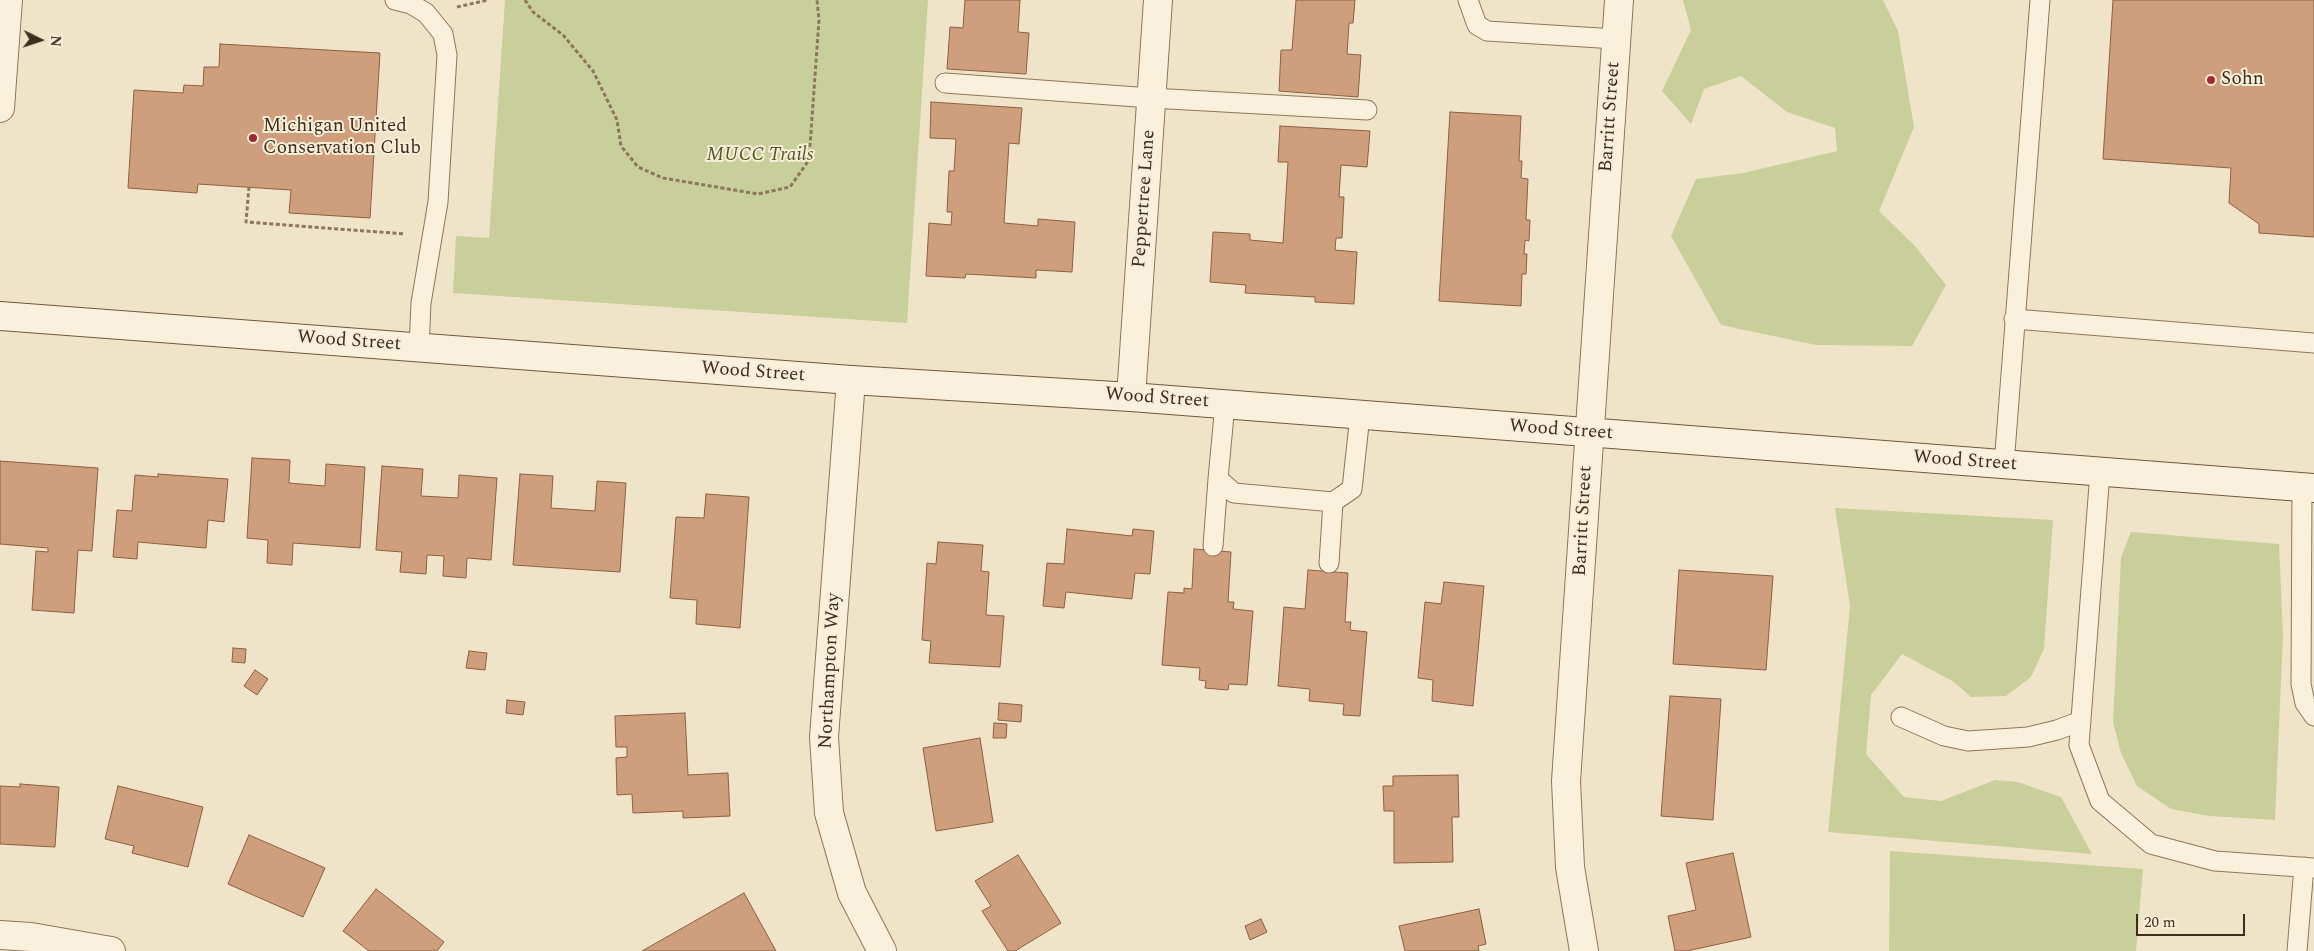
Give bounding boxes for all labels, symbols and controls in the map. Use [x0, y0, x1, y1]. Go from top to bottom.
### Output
north arrow [15, 15, 65, 65]
text: N [45, 35, 66, 48]
street label: Barritt Street [1596, 61, 1626, 173]
place label: Sohn [2221, 69, 2264, 91]
marker: Sohn [2205, 74, 2217, 86]
place label: Michigan United Conservation Club [263, 116, 421, 160]
street label: Peppertree Lane [1129, 129, 1161, 269]
marker: Michigan United Conservation Club [247, 132, 259, 144]
park label: MUCC Trails [707, 145, 813, 167]
street label: Wood Street [296, 327, 402, 357]
street label: Wood Street [700, 358, 806, 388]
street label: Wood Street [1104, 384, 1210, 414]
street label: Wood Street [1508, 416, 1614, 446]
street label: Wood Street [1912, 447, 2018, 477]
street label: Barritt Street [1570, 465, 1598, 577]
street label: Northampton Way [816, 592, 846, 750]
scale bar [2139, 904, 2248, 936]
text: 20 m [2144, 911, 2176, 934]

